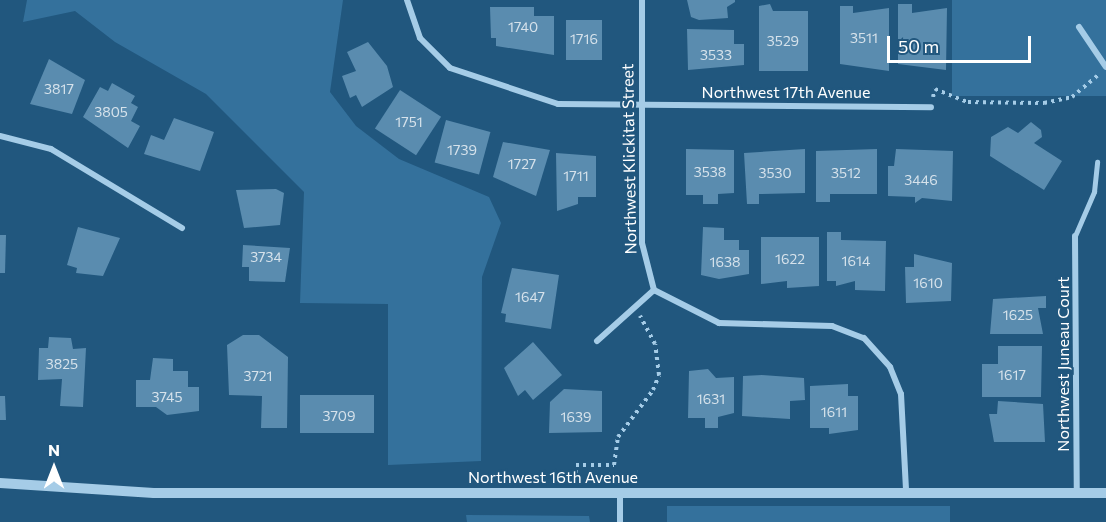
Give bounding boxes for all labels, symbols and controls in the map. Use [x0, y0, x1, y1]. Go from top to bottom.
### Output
house number: 1740 [508, 19, 538, 35]
scale bar [890, 24, 1034, 62]
house number: 3511 [850, 30, 878, 46]
house number: 1716 [570, 31, 598, 47]
house number: 3529 [767, 33, 799, 49]
text: 50 m [898, 35, 939, 57]
house number: 3533 [700, 47, 732, 63]
street label: Northwest Klickitat Street [618, 63, 640, 255]
house number: 3817 [44, 81, 74, 97]
street label: Northwest 17th Avenue [702, 82, 870, 102]
house number: 3805 [94, 104, 128, 120]
house number: 1751 [395, 114, 423, 130]
house number: 1739 [447, 142, 477, 158]
house number: 1727 [508, 156, 536, 172]
house number: 3538 [694, 164, 726, 180]
house number: 3530 [758, 165, 792, 181]
house number: 3512 [831, 165, 861, 181]
house number: 1711 [563, 168, 589, 184]
house number: 3446 [904, 172, 938, 188]
house number: 3734 [250, 249, 282, 265]
house number: 1622 [775, 251, 805, 267]
house number: 1614 [842, 253, 870, 269]
house number: 1638 [710, 254, 740, 270]
house number: 1610 [913, 275, 943, 291]
street label: Northwest Juneau Court [1053, 276, 1073, 452]
house number: 1647 [515, 289, 545, 305]
house number: 1625 [1003, 307, 1033, 323]
house number: 3825 [46, 356, 78, 372]
house number: 1617 [998, 367, 1026, 383]
house number: 3721 [243, 368, 273, 384]
house number: 3745 [152, 389, 182, 405]
house number: 1631 [697, 391, 725, 407]
house number: 1611 [821, 404, 847, 420]
house number: 3709 [323, 408, 355, 424]
house number: 1639 [561, 409, 591, 425]
north arrow [24, 438, 84, 498]
text: N [48, 440, 60, 459]
street label: Northwest 16th Avenue [468, 467, 638, 487]

